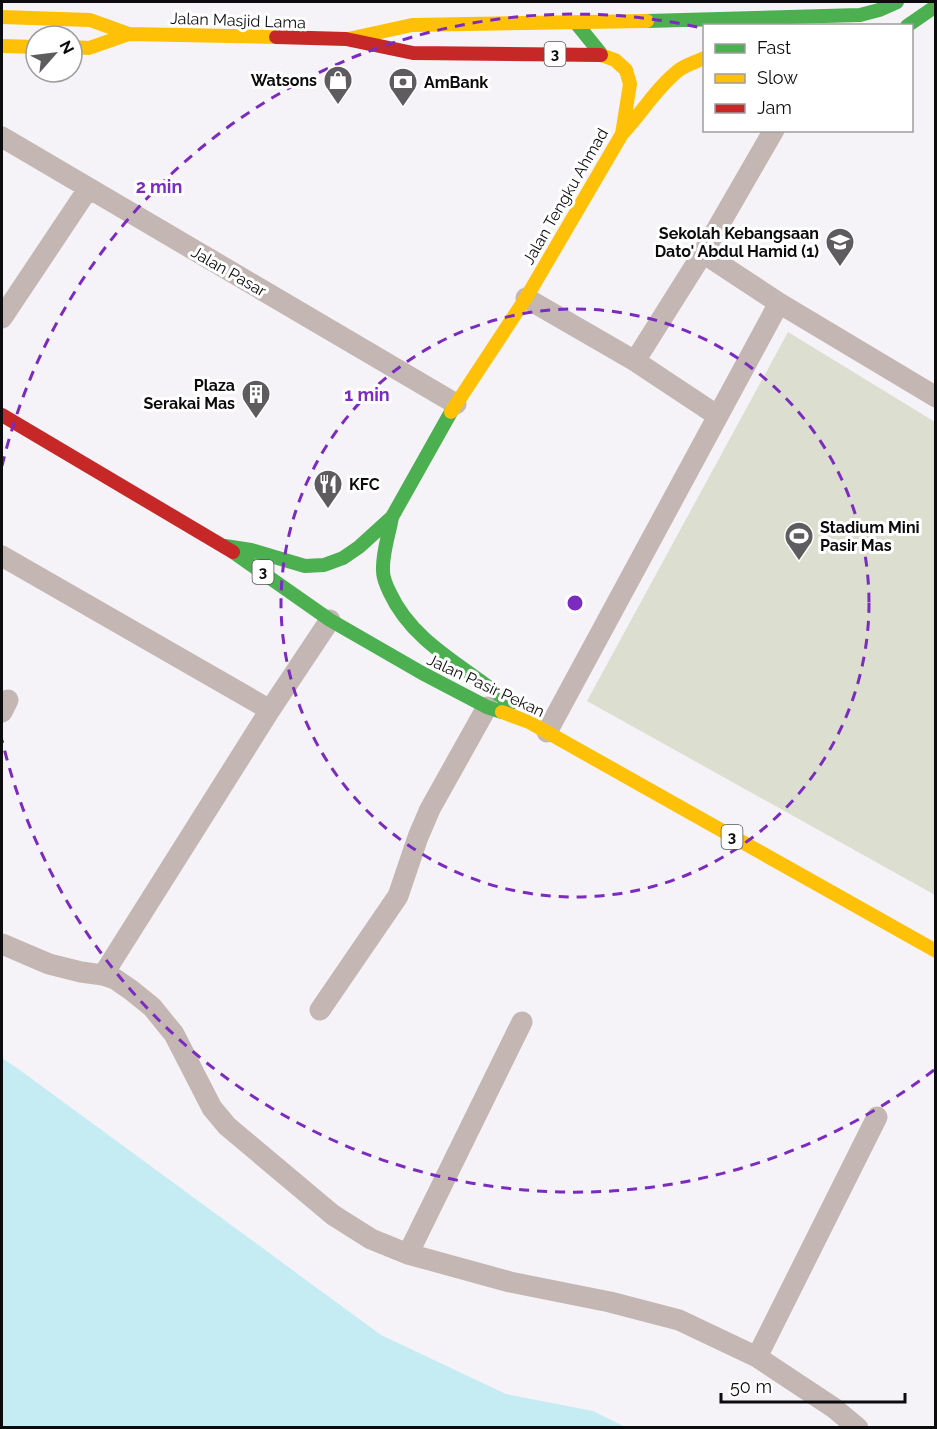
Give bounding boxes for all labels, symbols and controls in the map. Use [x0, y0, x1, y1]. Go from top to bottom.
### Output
street label: Jalan Masjid Lama [170, 9, 306, 32]
north arrow [24, 24, 84, 84]
legend [703, 24, 913, 132]
text: N [56, 37, 78, 57]
text: Fast [757, 37, 791, 58]
road number: 3 [544, 42, 566, 66]
shop icon: Watsons [322, 64, 354, 106]
bank icon: AmBank [387, 66, 419, 108]
text: Slow [757, 67, 798, 88]
place label: Watsons [251, 71, 317, 90]
place label: AmBank [424, 73, 488, 92]
text: Jam [757, 97, 792, 118]
street label: Jalan Tengku Ahmad [519, 125, 612, 268]
text: 2 min [136, 176, 182, 197]
place label: Sekolah Kebangsaan Dato' Abdul Hamid (1) [655, 224, 819, 261]
school or university icon: Sekolah Kebangsaan Dato' Abdul Hamid (1) [824, 226, 856, 268]
street label: Jalan Pasar [188, 242, 270, 301]
place label: Plaza Serakai Mas [143, 376, 235, 413]
building icon: Plaza Serakai Mas [240, 378, 272, 420]
text: 1 min [344, 384, 390, 405]
restaurant icon: KFC [312, 468, 344, 510]
place label: KFC [349, 475, 380, 494]
place label: Stadium Mini Pasir Mas [820, 518, 920, 555]
sports icon: Stadium Mini Pasir Mas [783, 520, 815, 562]
road number: 3 [252, 560, 274, 584]
centre of rings [565, 593, 585, 613]
street label: Jalan Pasir Pekan [424, 650, 548, 721]
road number: 3 [722, 825, 742, 849]
scale bar [721, 1366, 906, 1404]
text: 50 m [730, 1376, 772, 1397]

